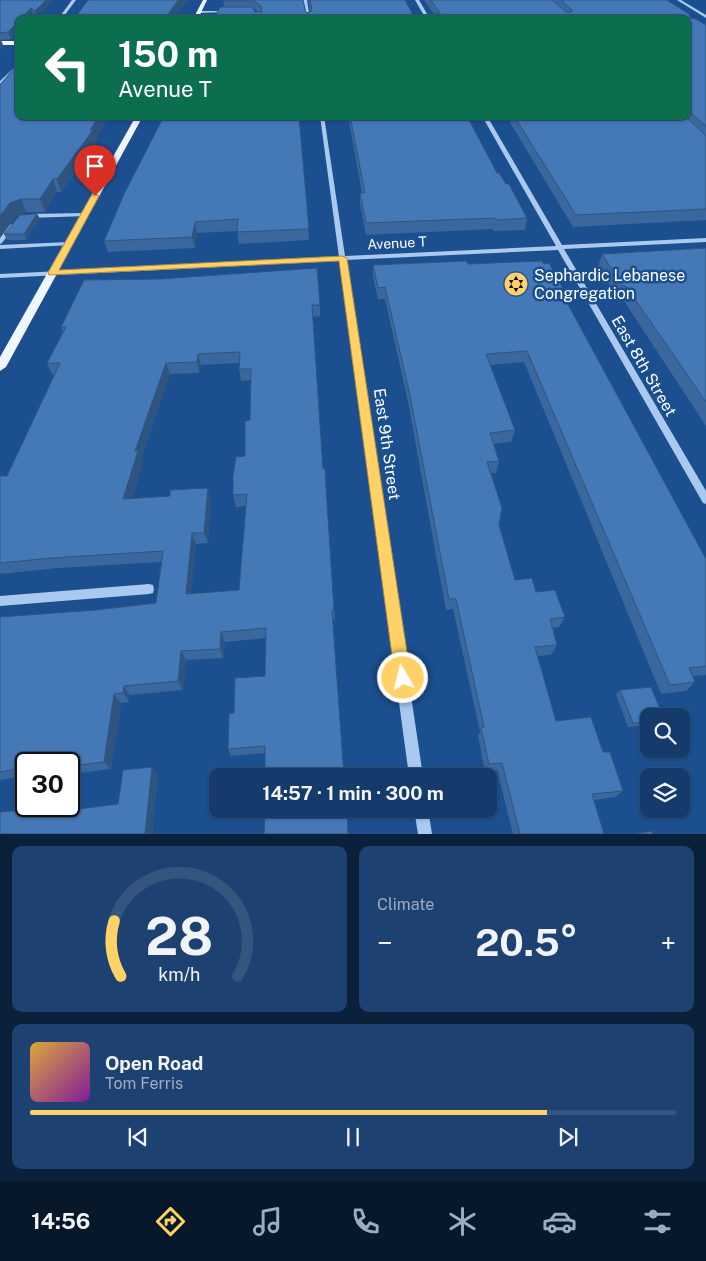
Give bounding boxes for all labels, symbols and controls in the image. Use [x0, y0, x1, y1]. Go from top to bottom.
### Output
text: 150 m [118, 34, 218, 75]
icon: left [35, 35, 100, 100]
text: Avenue T [118, 76, 212, 102]
pin [74, 145, 116, 196]
icon: arrive [81, 152, 109, 180]
street label: Avenue T [367, 233, 427, 253]
place label: Sephardic Lebanese Congregation [534, 266, 685, 303]
synagogue icon: Sephardic Lebanese Congregation [503, 271, 529, 297]
street label: East 8th Street [608, 312, 680, 420]
street label: East 9th Street [370, 387, 404, 501]
position arrow [376, 651, 428, 703]
map controls [640, 708, 690, 818]
button: search [640, 708, 690, 758]
speed limit sign: 30 [15, 752, 80, 817]
button: layers [640, 768, 690, 818]
text: 14:57 · 1 min · 300 m [262, 782, 444, 804]
text: Climate [377, 895, 434, 914]
text: 28 [146, 906, 213, 967]
text: 20.5° [475, 920, 578, 965]
text: − [377, 926, 393, 959]
text: + [660, 926, 676, 959]
text: km/h [158, 964, 201, 985]
text: Open Road [105, 1052, 203, 1074]
text: Tom Ferris [105, 1074, 183, 1093]
icon: previous [124, 1123, 152, 1151]
icon: pause [339, 1123, 367, 1151]
icon: next [554, 1123, 582, 1151]
icon: directions [153, 1204, 188, 1239]
icon: music [250, 1204, 285, 1239]
icon: phone [348, 1204, 383, 1239]
icon: climate [445, 1204, 480, 1239]
icon: car [542, 1204, 577, 1239]
icon: filters [640, 1204, 675, 1239]
text: 14:56 [31, 1208, 90, 1234]

